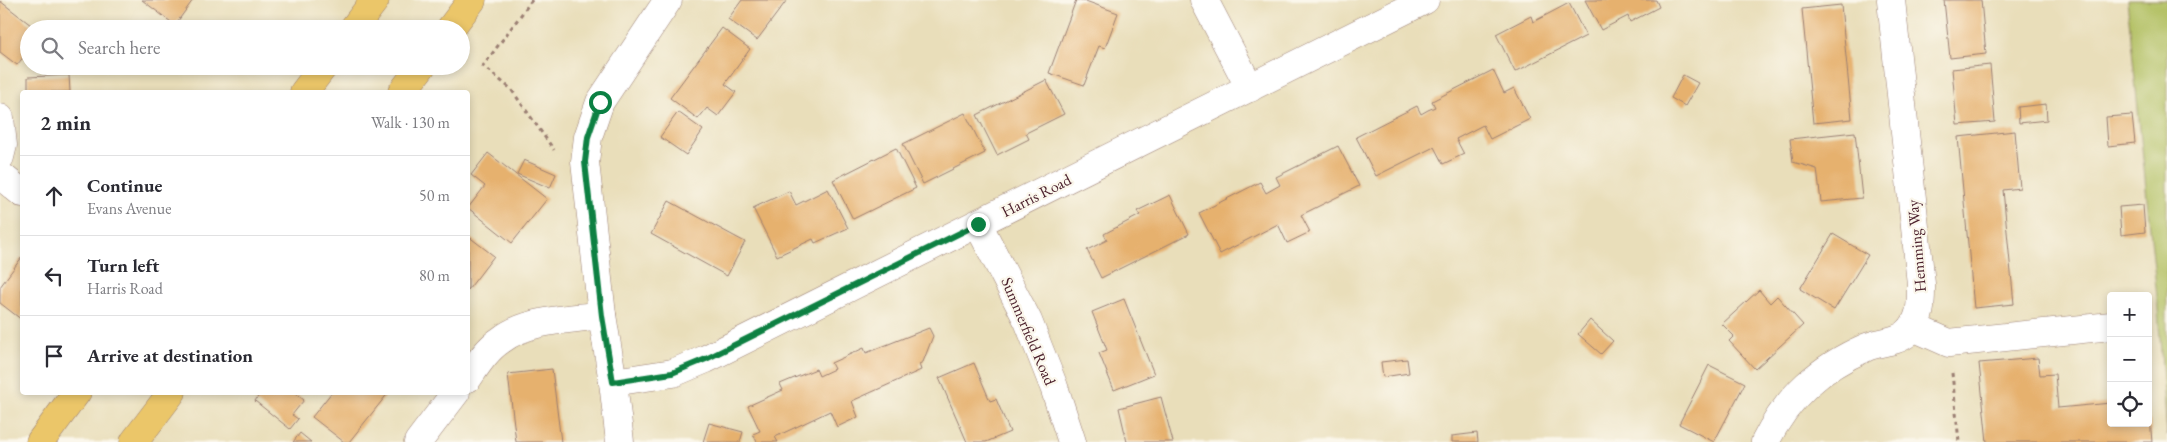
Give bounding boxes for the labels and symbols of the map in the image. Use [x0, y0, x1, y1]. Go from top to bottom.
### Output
route start [589, 91, 612, 114]
street label: Harris Road [998, 168, 1076, 222]
street label: Hemming Way [1902, 198, 1931, 293]
route end [967, 213, 990, 236]
street label: Summerfield Road [996, 274, 1061, 389]

